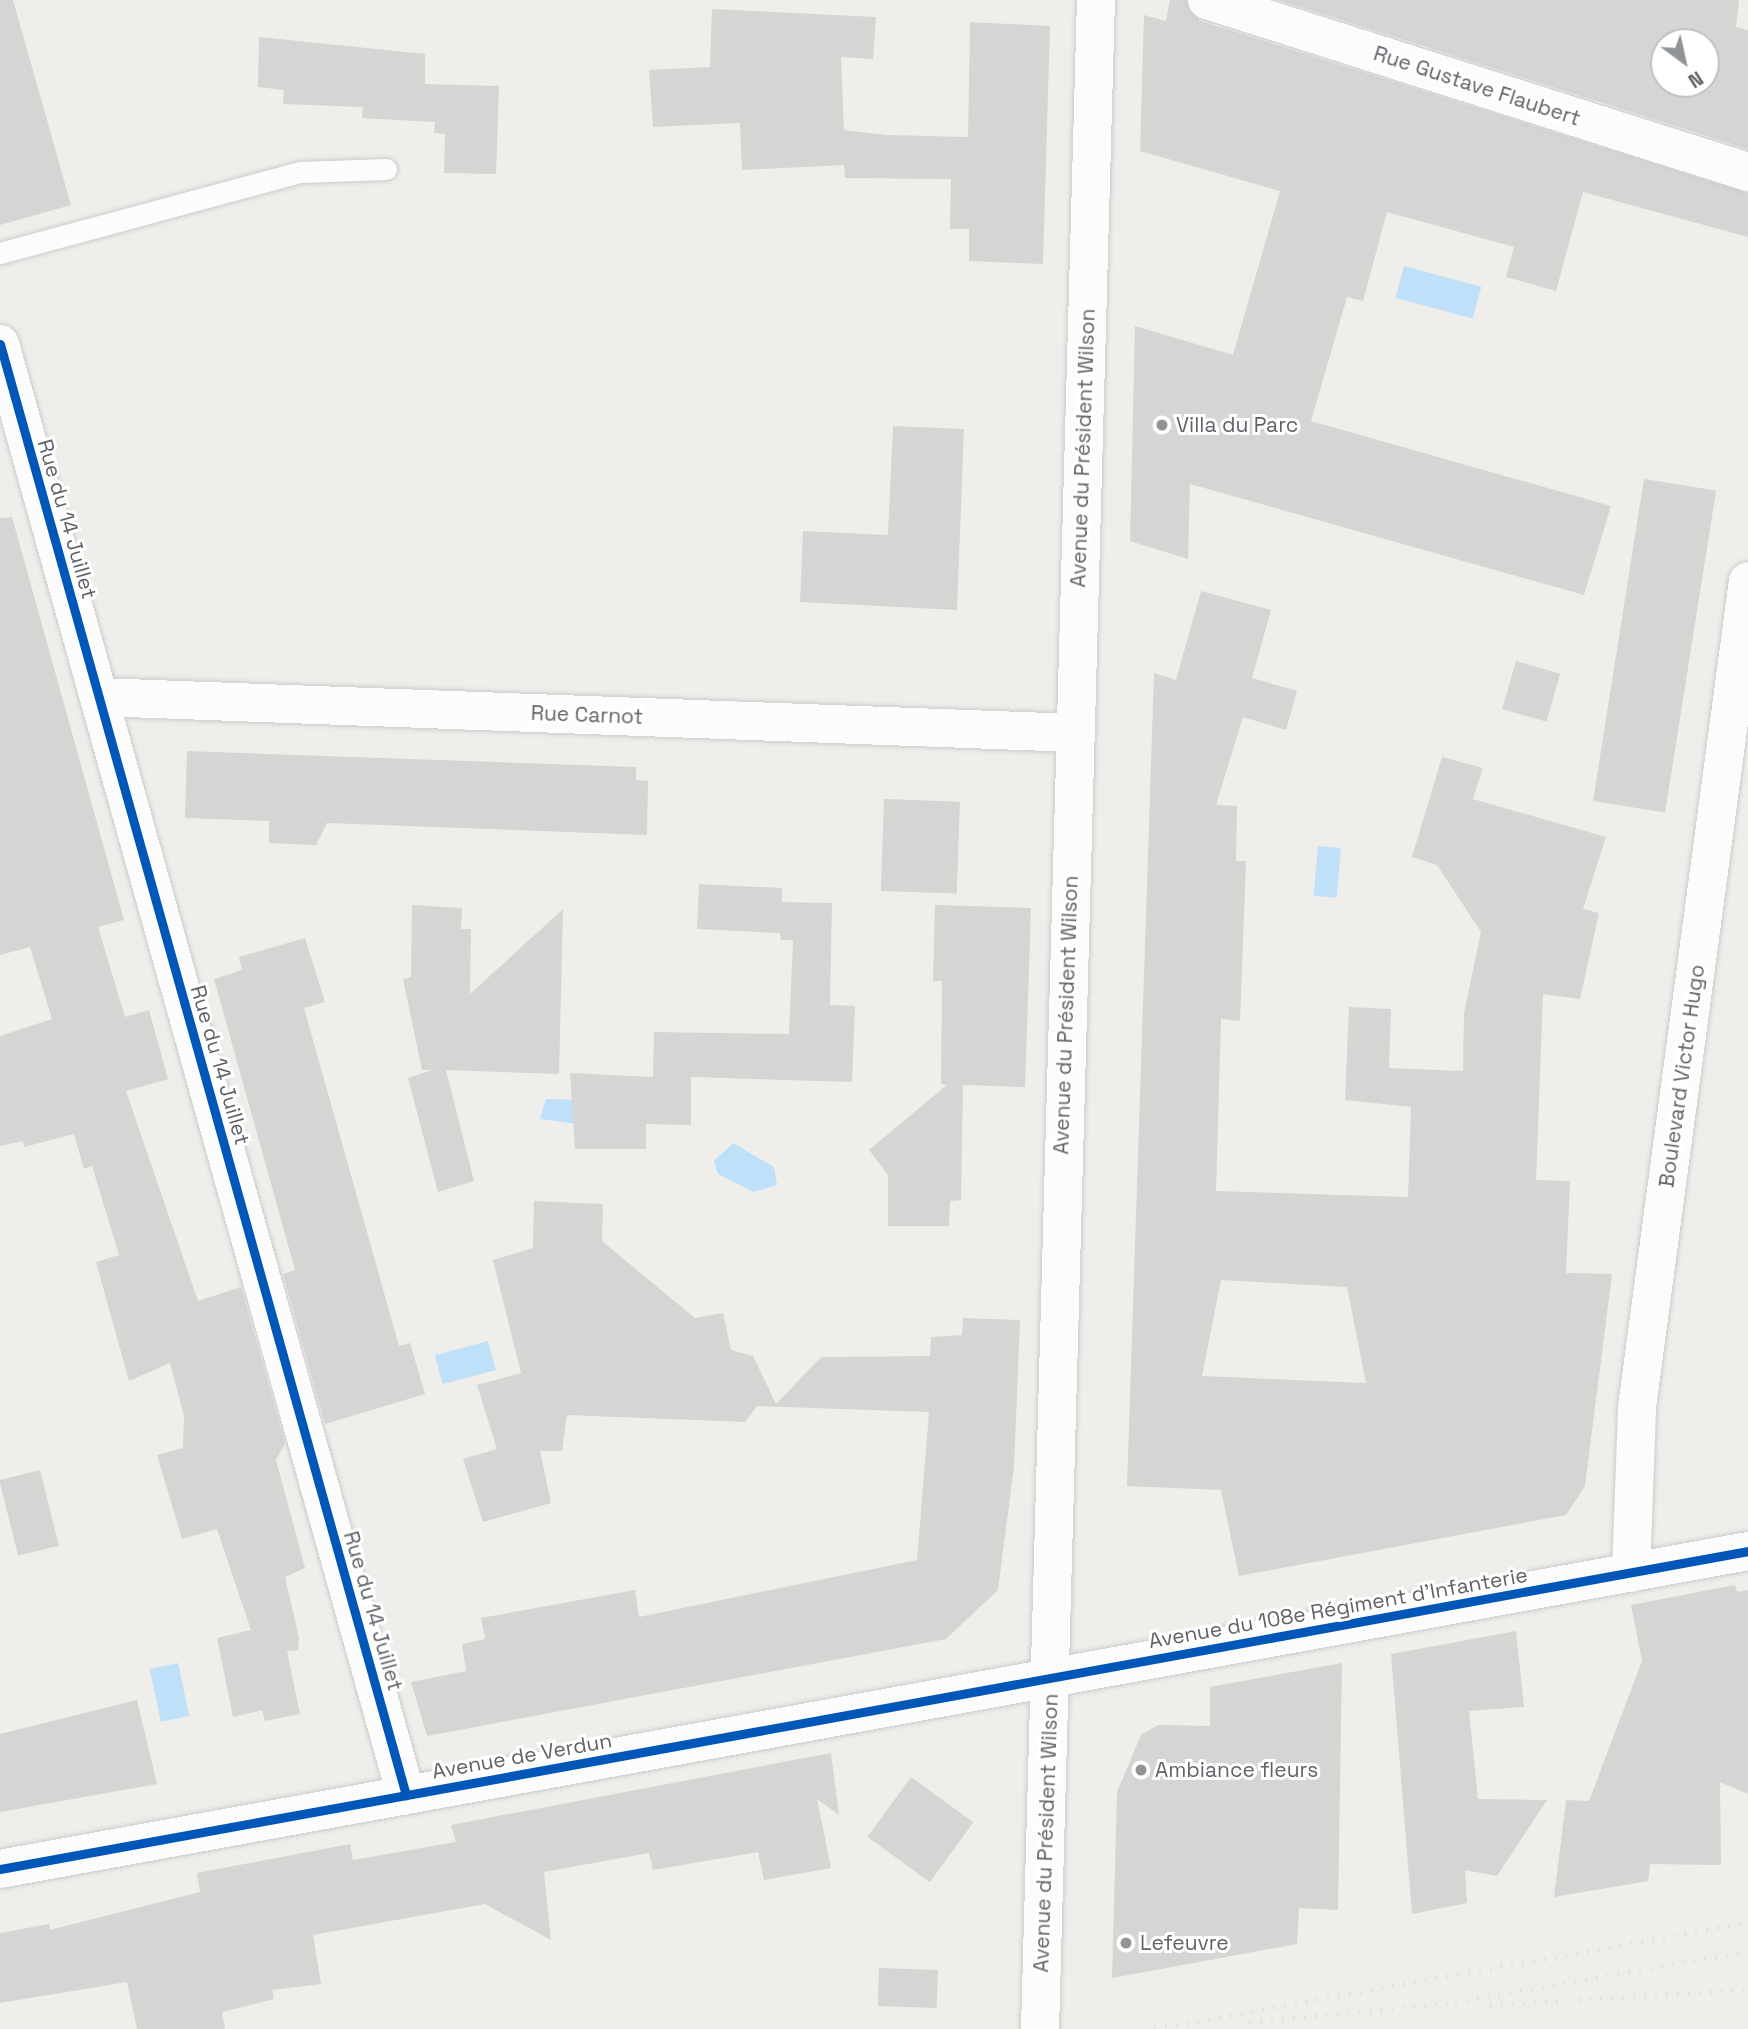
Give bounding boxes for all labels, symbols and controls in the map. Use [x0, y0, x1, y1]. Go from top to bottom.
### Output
north arrow [1650, 28, 1720, 98]
street label: Rue Gustave Flaubert [1370, 41, 1584, 131]
text: N [1683, 65, 1708, 93]
street label: Avenue du Président Wilson [1066, 308, 1100, 588]
place label: Villa du Parc [1176, 412, 1298, 438]
marker: Villa du Parc [1154, 417, 1170, 433]
street label: Rue du 14 Juillet [32, 436, 102, 602]
street label: Rue Carnot [530, 700, 644, 730]
street label: Avenue du Président Wilson [1049, 875, 1083, 1155]
street label: Boulevard Victor Hugo [1654, 963, 1710, 1189]
street label: Rue du 14 Juillet [185, 982, 255, 1148]
street label: Rue du 14 Juillet [338, 1528, 408, 1694]
street label: Avenue du 108e Régiment d'Infanterie [1147, 1562, 1529, 1654]
street label: Avenue du Président Wilson [1029, 1693, 1063, 1973]
street label: Avenue de Verdun [430, 1728, 614, 1784]
place label: Ambiance fleurs [1155, 1757, 1318, 1783]
marker: Ambiance fleurs [1133, 1762, 1149, 1778]
place label: Lefeuvre [1140, 1930, 1229, 1956]
marker: Lefeuvre [1118, 1935, 1134, 1951]

